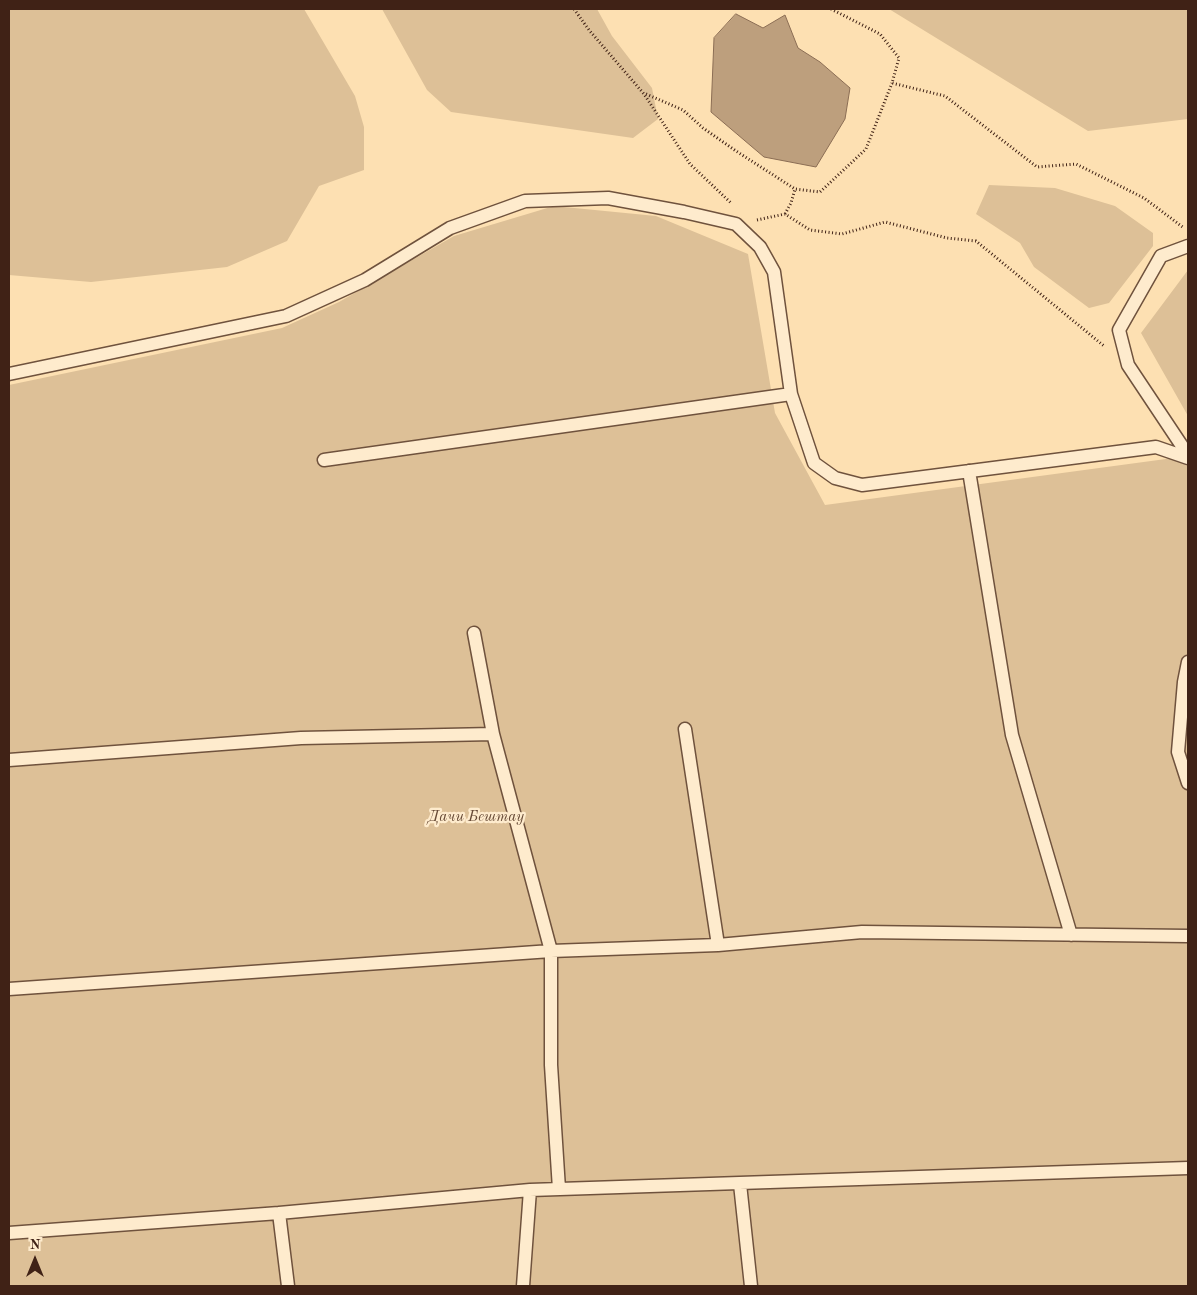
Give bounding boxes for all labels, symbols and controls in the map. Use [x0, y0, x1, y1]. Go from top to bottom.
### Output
park label: Дачи Бештау [428, 808, 524, 826]
north arrow [10, 1235, 60, 1285]
text: N [30, 1238, 40, 1252]

